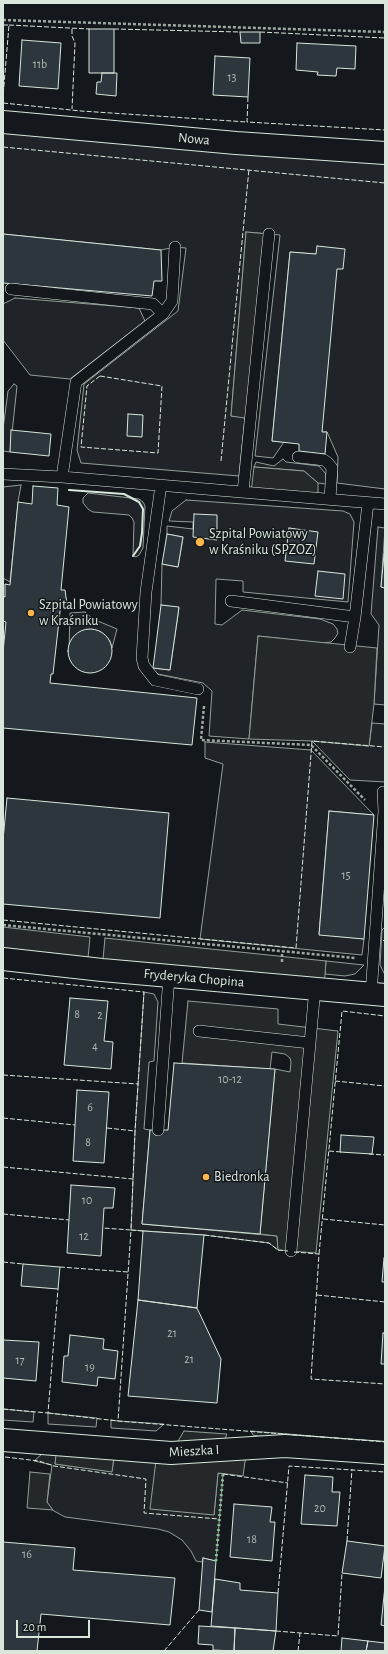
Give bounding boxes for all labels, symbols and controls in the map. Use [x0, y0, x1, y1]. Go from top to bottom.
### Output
house number: 11b [33, 57, 47, 71]
house number: 13 [227, 70, 237, 84]
street label: Nowa [178, 129, 210, 149]
place label: Szpital Powiatowy w Kraśniku (SPZOZ) [209, 526, 317, 558]
marker: Szpital Powiatowy w Kraśniku (SPZOZ) [194, 536, 206, 548]
place label: Szpital Powiatowy w Kraśniku [39, 597, 138, 630]
marker: Szpital Powiatowy w Kraśniku [26, 608, 36, 618]
house number: 15 [341, 868, 351, 882]
street label: Fryderyka Chopina [143, 965, 245, 991]
house number: 8 [74, 1007, 80, 1021]
house number: 2 [97, 1008, 103, 1022]
house number: 4 [92, 1039, 98, 1053]
house number: 10-12 [218, 1072, 242, 1086]
house number: 6 [87, 1100, 93, 1114]
house number: 8 [85, 1135, 91, 1149]
place label: Biedronka [214, 1169, 270, 1185]
marker: Biedronka [201, 1172, 211, 1182]
house number: 10 [82, 1193, 92, 1207]
house number: 12 [79, 1229, 89, 1243]
house number: 21 [167, 1326, 177, 1340]
house number: 21 [184, 1352, 194, 1366]
house number: 17 [15, 1353, 25, 1367]
house number: 19 [85, 1360, 95, 1374]
street label: Mieszka I [168, 1441, 220, 1461]
house number: 20 [314, 1501, 326, 1515]
house number: 18 [247, 1532, 257, 1546]
house number: 16 [22, 1547, 32, 1561]
scale bar [18, 1612, 92, 1638]
text: 20 m [23, 1621, 46, 1633]

